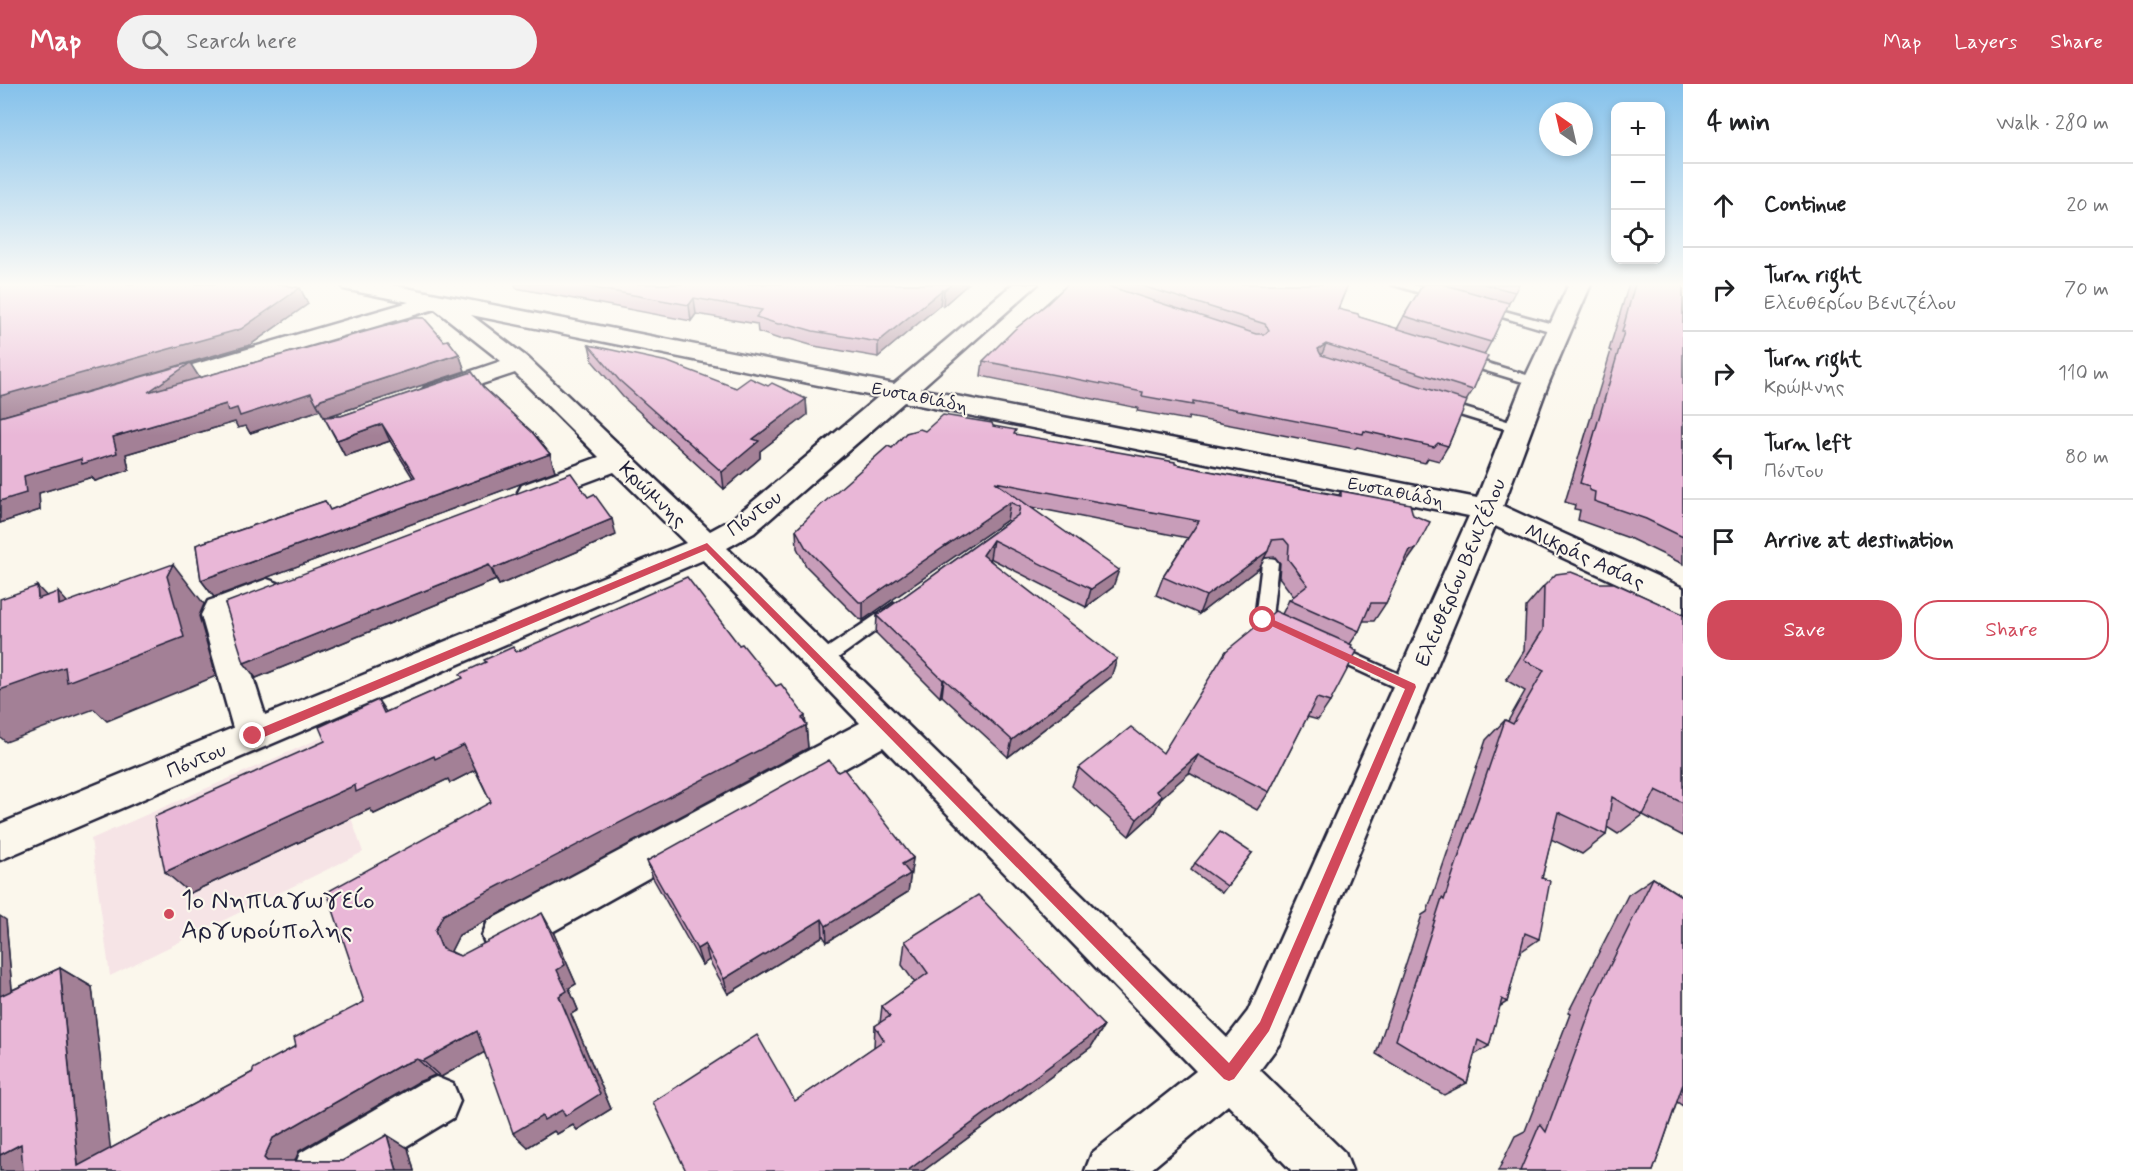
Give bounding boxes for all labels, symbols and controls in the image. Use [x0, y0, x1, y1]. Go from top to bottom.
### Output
search box [117, 15, 537, 69]
text: Map [30, 24, 81, 61]
icon: search [138, 26, 171, 59]
text: Search here [186, 28, 297, 56]
text: Map [1883, 28, 1921, 56]
text: Layers [1954, 28, 2017, 56]
text: Share [2050, 28, 2103, 56]
north arrow [1539, 102, 1593, 156]
map controls [1611, 102, 1665, 264]
button: + [1611, 102, 1665, 156]
text: 4 min [1707, 106, 1770, 140]
text: Walk · 280 m [1996, 110, 2109, 137]
button: − [1611, 156, 1665, 210]
icon: ahead [1707, 189, 1740, 222]
text: Continue [1764, 191, 1846, 219]
text: 20 m [2066, 192, 2109, 219]
button: locate [1611, 210, 1665, 264]
text: Turn right [1764, 262, 1862, 290]
icon: right [1707, 273, 1740, 306]
text: 70 m [2064, 276, 2109, 303]
text: Ελευθερίου Βενιζέλου [1764, 290, 1956, 317]
text: Turn right [1764, 346, 1862, 374]
icon: right [1707, 357, 1740, 390]
text: 110 m [2058, 360, 2109, 387]
text: Κρώμνης [1764, 374, 1845, 401]
street label: Ευσταθιάδη [870, 377, 970, 419]
text: Turn left [1764, 430, 1852, 458]
icon: left [1707, 441, 1740, 474]
text: 80 m [2065, 444, 2109, 471]
street label: Κρώμνης [612, 455, 692, 534]
text: Πόντου [1764, 458, 1823, 485]
street label: Ευσταθιάδη [1346, 472, 1446, 514]
street label: Ελευθερίου Βενιζέλου [1408, 474, 1513, 671]
street label: Πόντου [721, 484, 788, 544]
street label: Μικράς Ασίας [1520, 517, 1649, 597]
icon: arrive [1707, 525, 1740, 558]
text: Arrive at destination [1764, 527, 1954, 555]
button: Save [1707, 600, 1902, 660]
button: Share [1914, 600, 2109, 660]
route start [1249, 606, 1275, 632]
route end [239, 722, 265, 748]
street label: Πόντου [162, 736, 231, 786]
place label: 1ο Νηπιαγωγείο Αργυρούπολης [181, 884, 375, 948]
marker: 1ο Νηπιαγωγείο Αργυρούπολης [162, 907, 176, 921]

